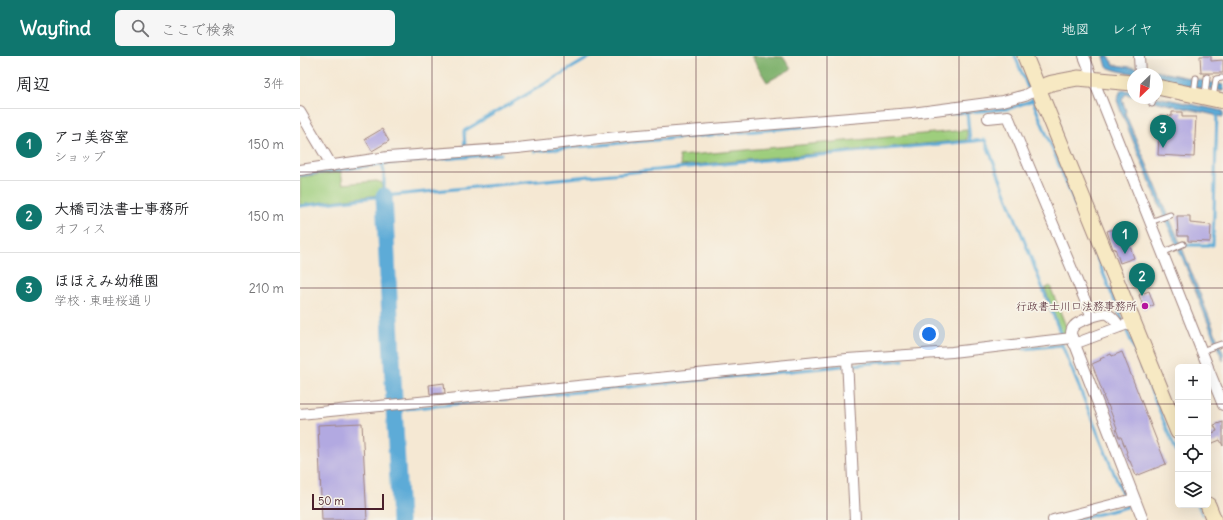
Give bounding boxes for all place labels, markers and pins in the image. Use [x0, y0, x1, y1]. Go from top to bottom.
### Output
pin: 3 [1150, 115, 1176, 148]
pin: 1 [1112, 221, 1138, 254]
pin: 2 [1129, 263, 1155, 296]
place label: 行政書士川口法務事務所 [1016, 299, 1137, 313]
marker: 行政書士川口法務事務所 [1140, 301, 1150, 311]

